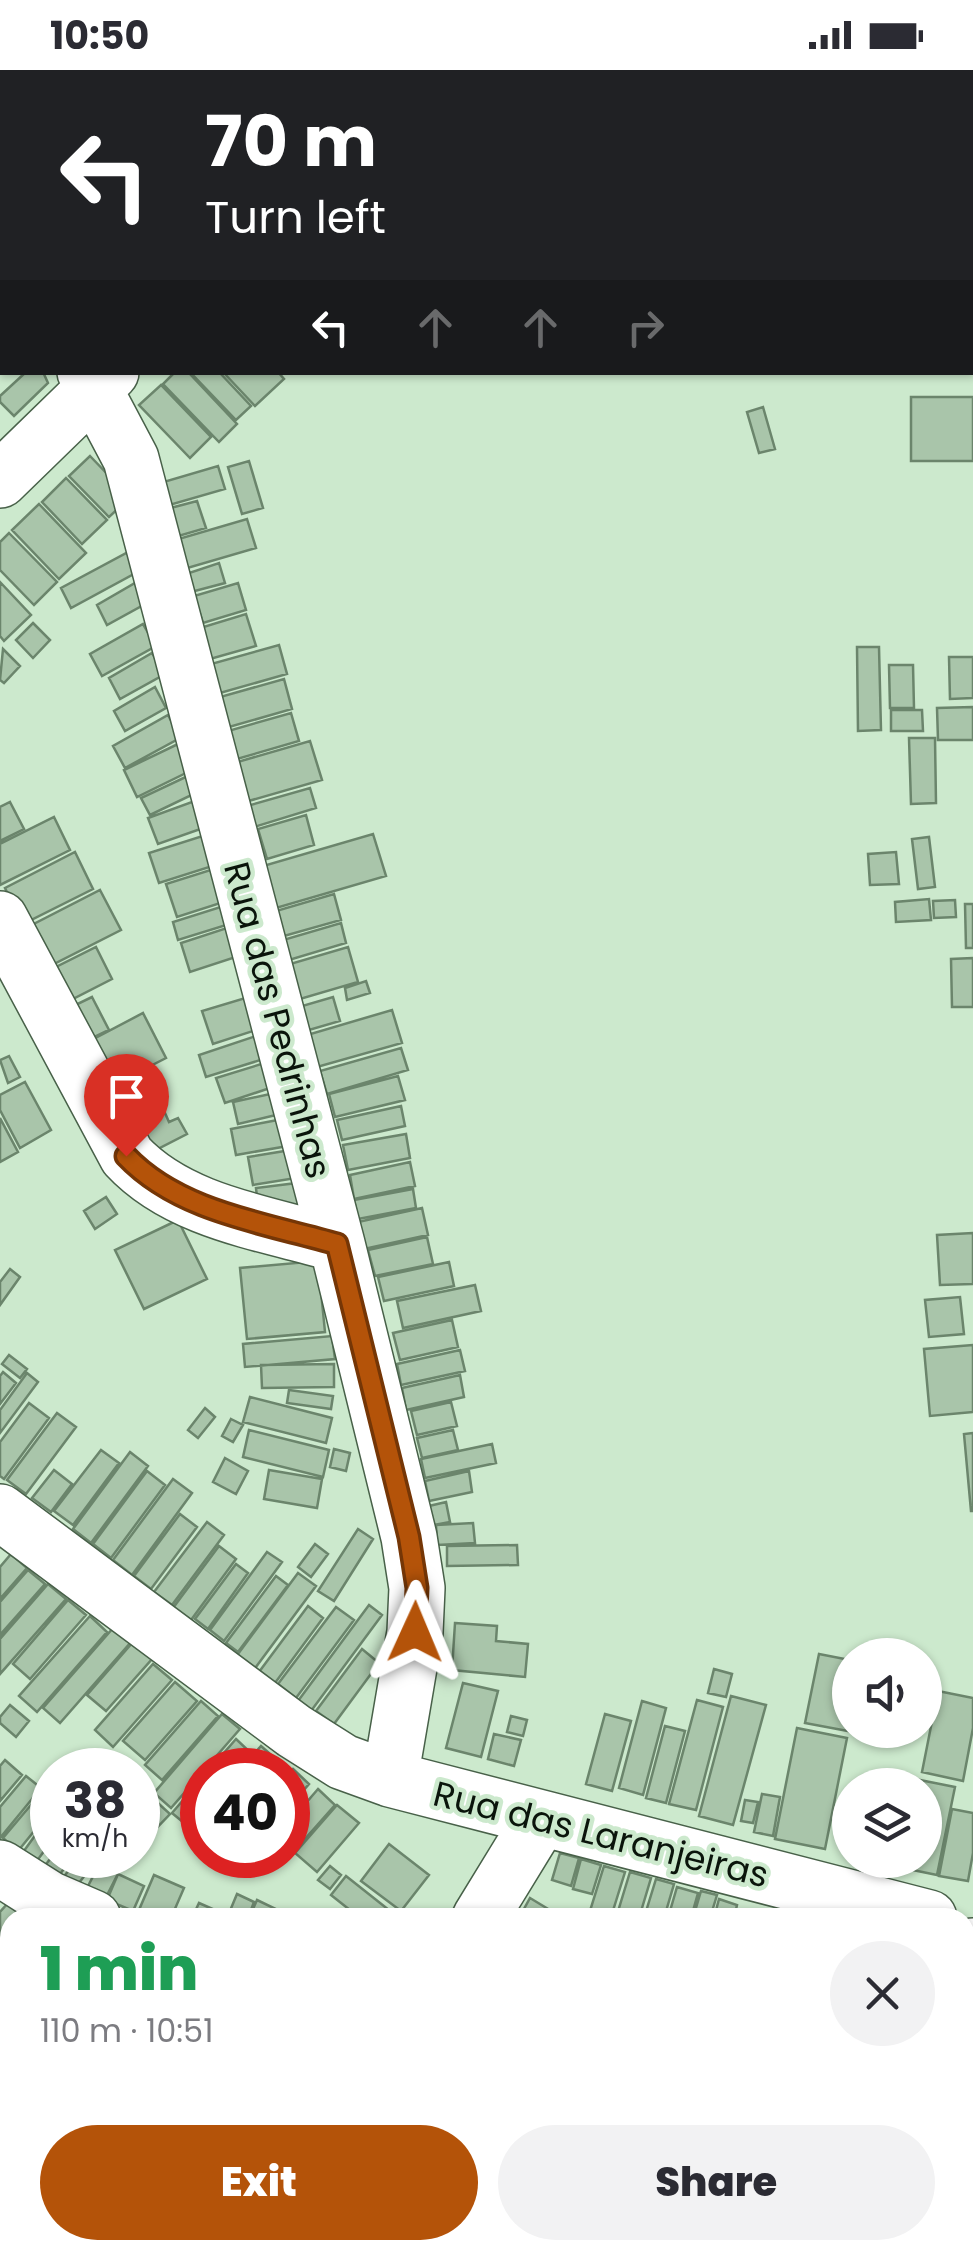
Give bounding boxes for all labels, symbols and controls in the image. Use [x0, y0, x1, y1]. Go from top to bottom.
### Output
text: 10:50 [50, 9, 149, 62]
text: 70 m [205, 92, 377, 191]
icon: left [40, 110, 170, 240]
text: Turn left [205, 186, 386, 249]
icon: left [303, 300, 358, 355]
icon: ahead [408, 300, 463, 355]
icon: ahead [513, 300, 568, 355]
icon: right [618, 300, 673, 355]
street label: Rua das Pedrinhas [212, 856, 344, 1184]
pin [84, 1054, 169, 1157]
icon: arrive [99, 1069, 154, 1124]
position arrow [363, 1580, 467, 1684]
map controls [832, 1638, 942, 1878]
button: sound [832, 1638, 942, 1748]
speed limit sign: 40 [180, 1748, 310, 1878]
text: 38 [64, 1765, 126, 1836]
button: layers [832, 1768, 942, 1878]
street label: Rua das Laranjeiras [428, 1769, 774, 1899]
text: km/h [62, 1821, 128, 1856]
text: 1 min [40, 1927, 198, 2011]
button: close [830, 1941, 935, 2046]
text: 110 m · 10:51 [40, 2008, 213, 2053]
button: Exit [40, 2125, 478, 2240]
button: Share [498, 2125, 935, 2240]

